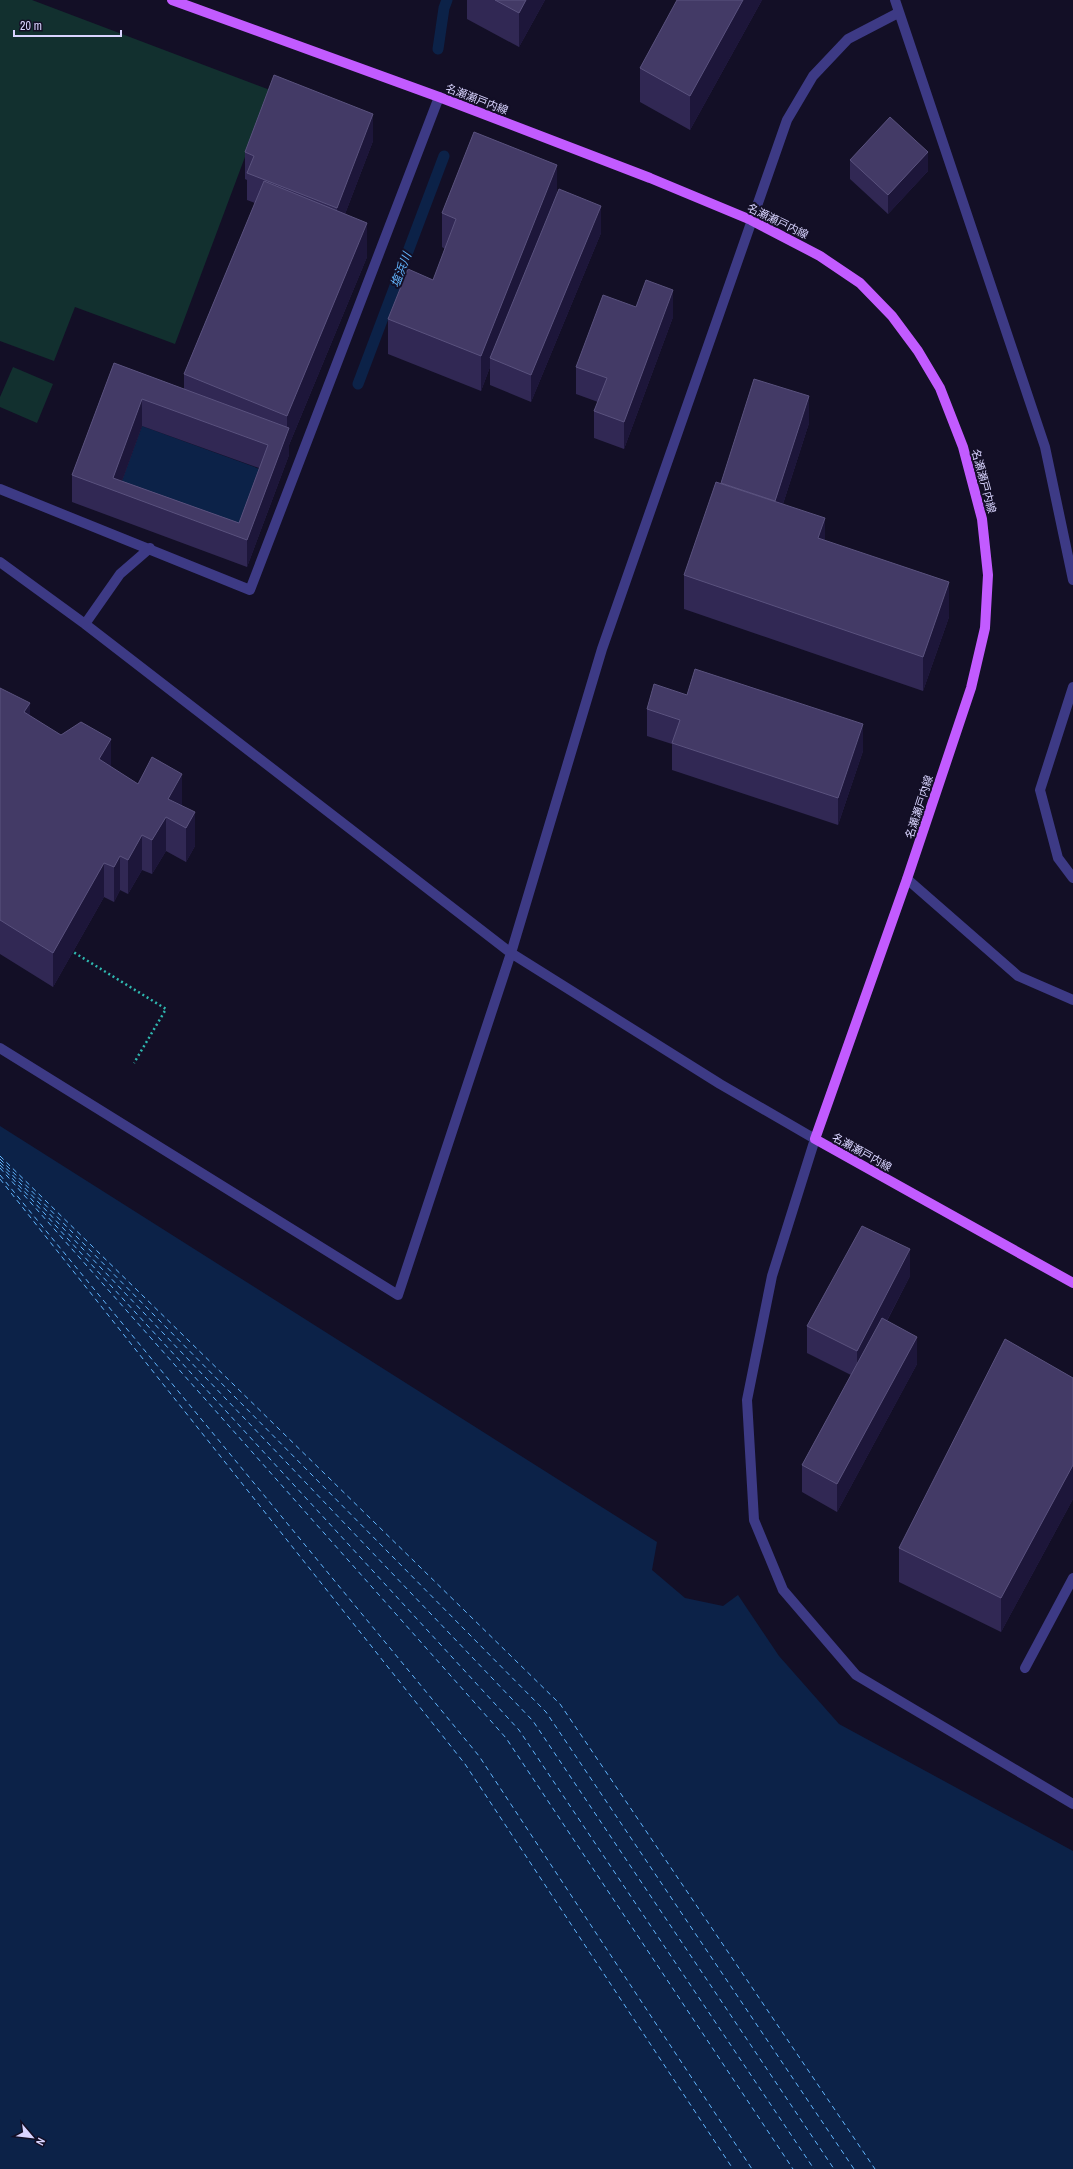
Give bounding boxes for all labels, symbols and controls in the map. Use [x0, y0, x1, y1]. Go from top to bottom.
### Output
scale bar [14, 12, 121, 38]
text: 20 m [20, 18, 42, 34]
street label: 名瀬瀬戸内線 [444, 81, 510, 117]
street label: 名瀬瀬戸内線 [745, 200, 811, 242]
water label: 塩浜川 [387, 248, 416, 290]
street label: 名瀬瀬戸内線 [969, 447, 999, 515]
street label: 名瀬瀬戸内線 [902, 773, 936, 841]
street label: 名瀬瀬戸内線 [830, 1130, 894, 1174]
north arrow [12, 2117, 52, 2157]
text: N [33, 2136, 49, 2148]

